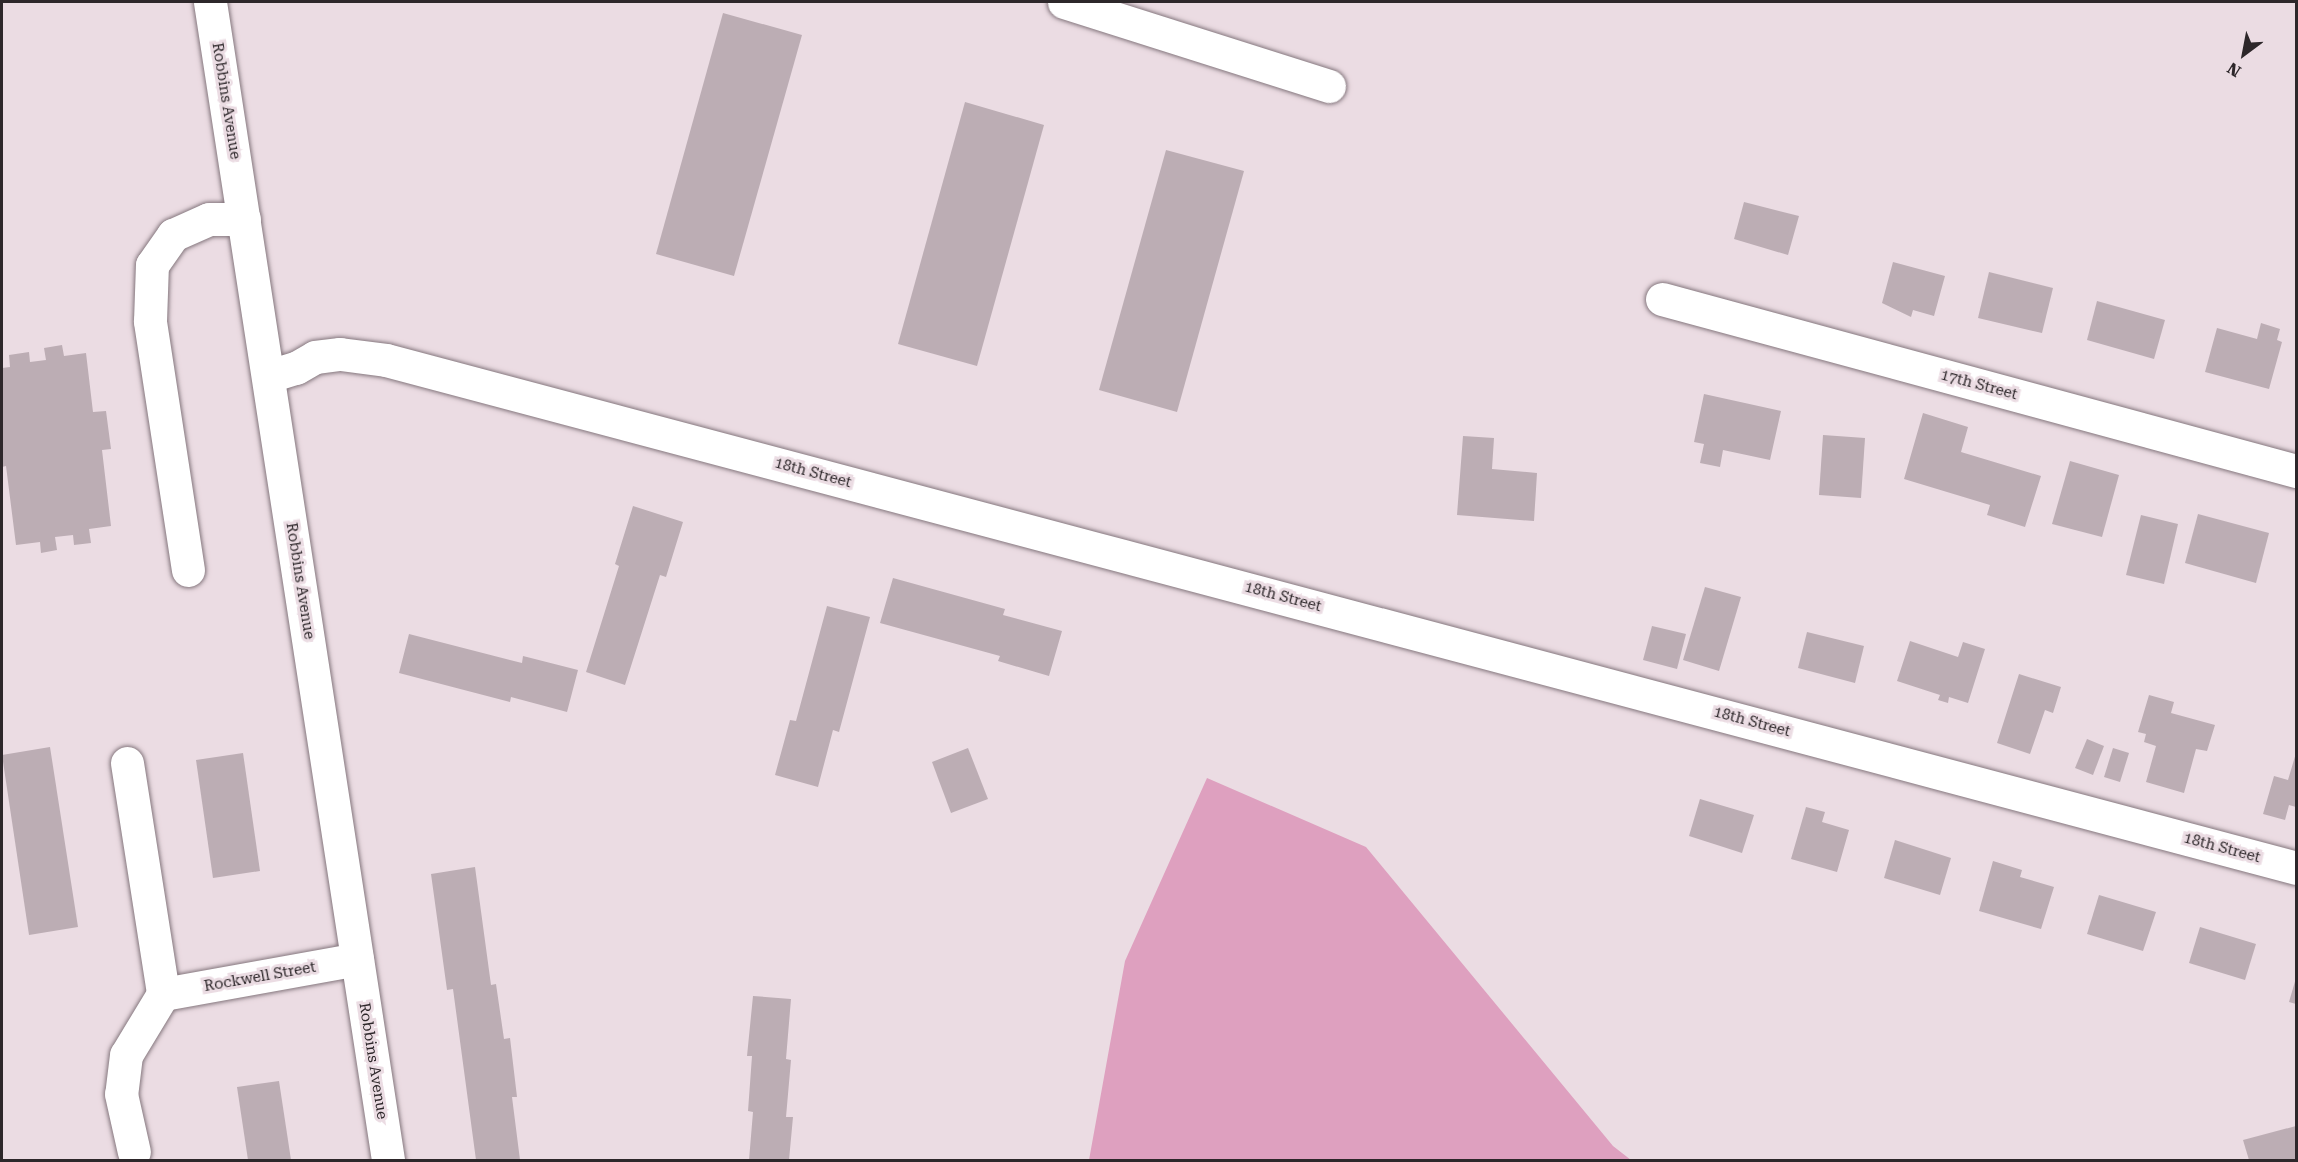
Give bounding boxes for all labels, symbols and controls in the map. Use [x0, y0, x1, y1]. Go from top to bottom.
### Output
north arrow [2214, 24, 2274, 84]
street label: Robbins Avenue [208, 41, 244, 161]
text: N [2224, 58, 2244, 81]
street label: 17th Street [1939, 366, 2019, 404]
street label: 18th Street [773, 454, 853, 492]
street label: Robbins Avenue [282, 521, 318, 641]
street label: 18th Street [1243, 578, 1323, 616]
street label: 18th Street [1712, 703, 1792, 741]
street label: 18th Street [2182, 829, 2262, 867]
street label: Rockwell Street [203, 958, 317, 996]
street label: Robbins Avenue [355, 1001, 391, 1121]

